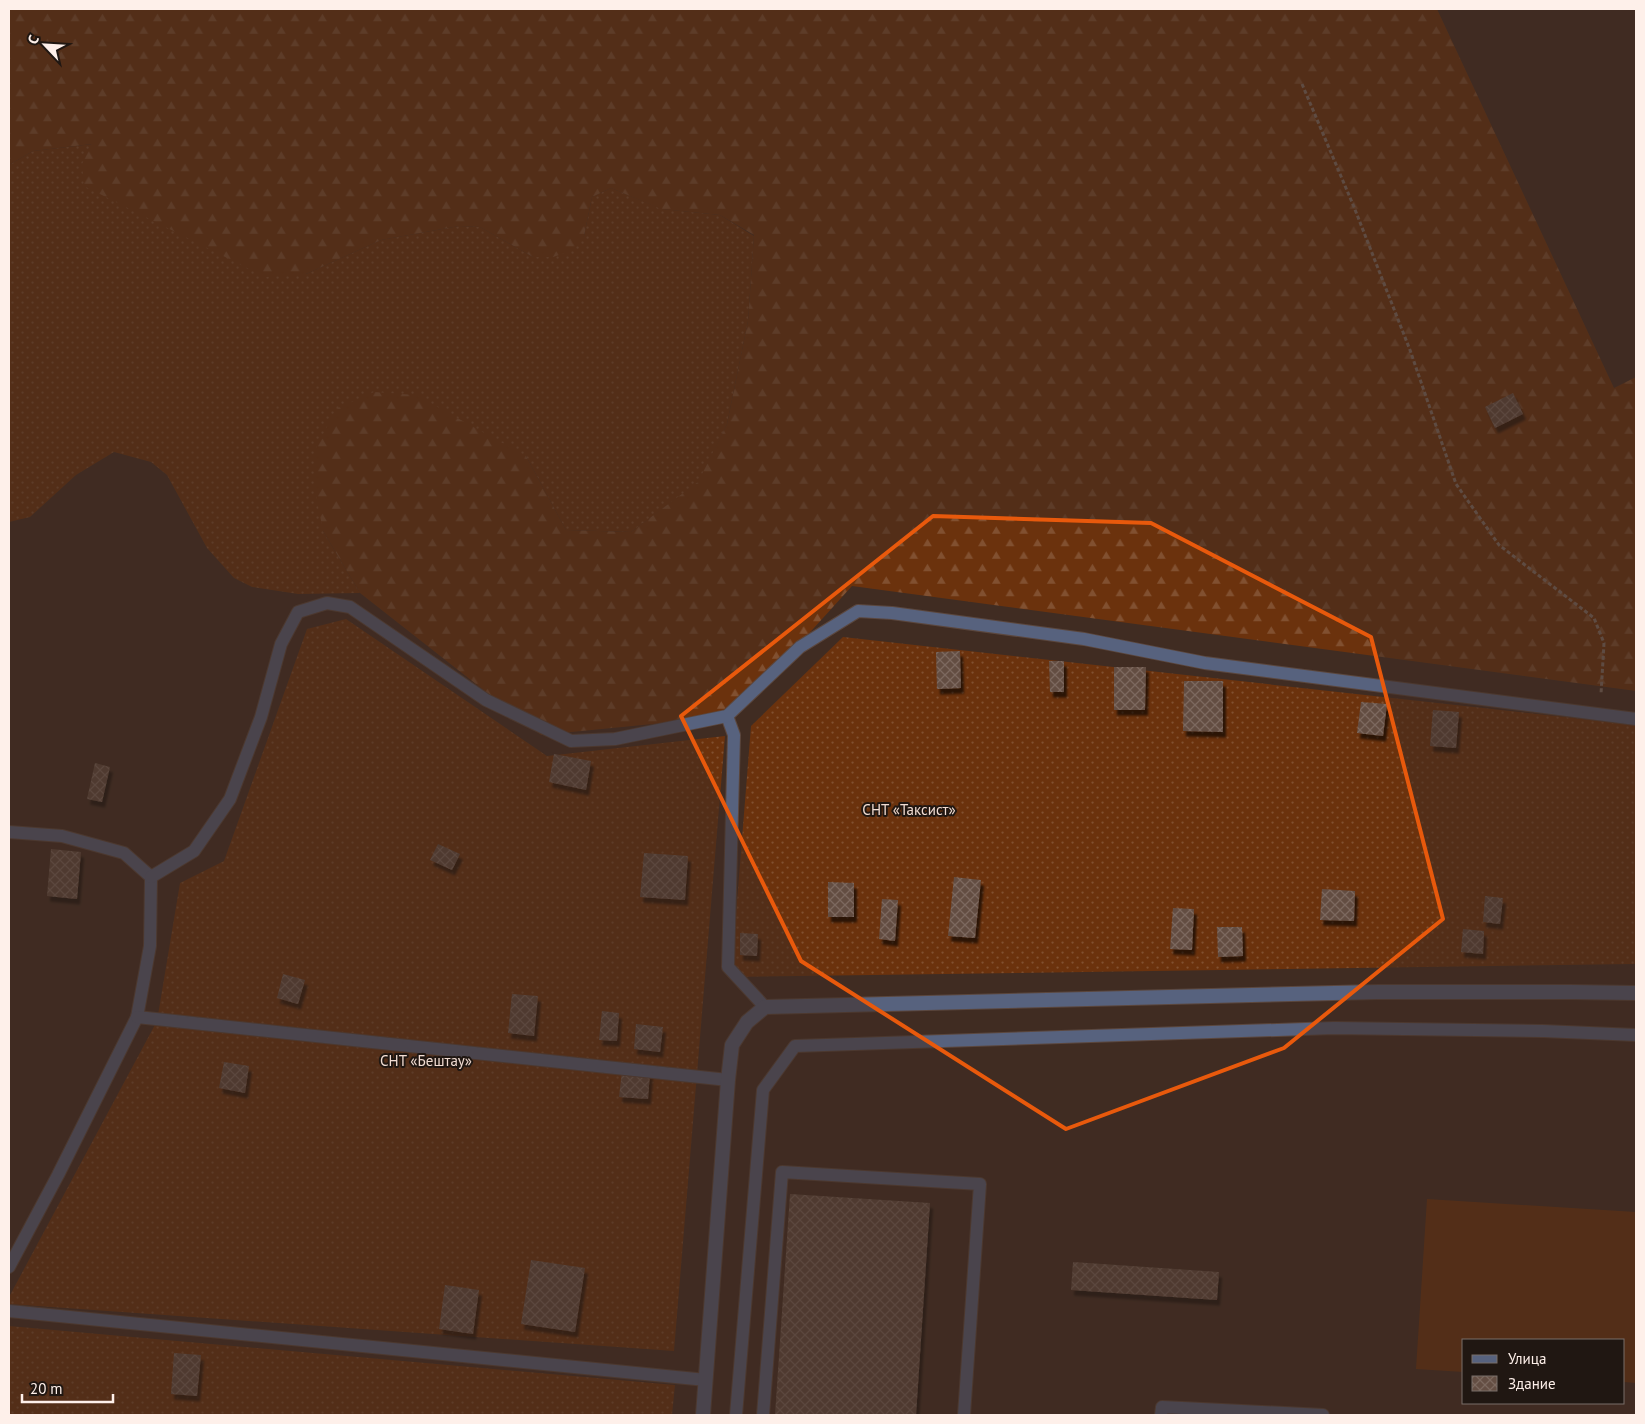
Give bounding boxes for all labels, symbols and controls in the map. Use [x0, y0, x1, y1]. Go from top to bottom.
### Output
north arrow [20, 20, 70, 70]
text: С [23, 32, 43, 47]
park label: СНТ «Таксист» [862, 800, 956, 819]
park label: СНТ «Бештау» [380, 1051, 472, 1070]
legend [1462, 1339, 1625, 1404]
text: Улица [1508, 1349, 1546, 1368]
scale bar [22, 1372, 114, 1404]
text: Здание [1508, 1374, 1556, 1393]
text: 20 m [30, 1379, 63, 1398]

